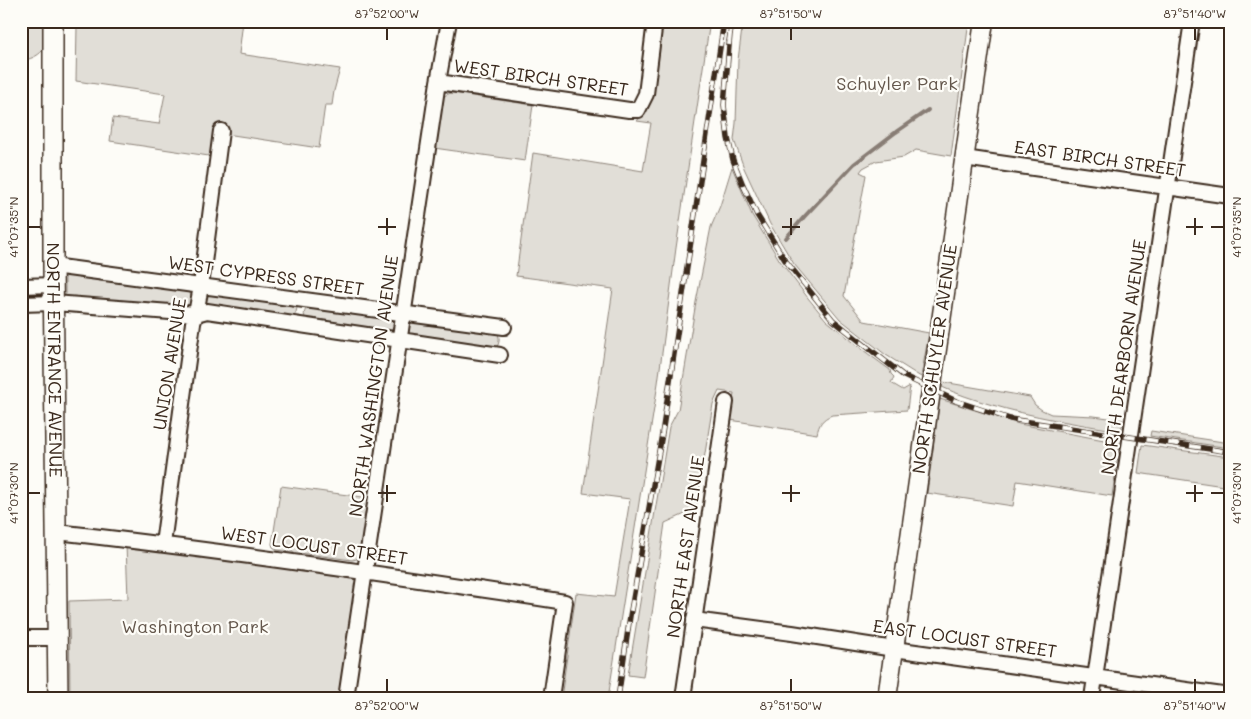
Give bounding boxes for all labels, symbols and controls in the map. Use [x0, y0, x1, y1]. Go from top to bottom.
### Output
text: 87°52'00"W [355, 5, 419, 21]
text: 87°51'50"W [760, 5, 822, 21]
text: 87°51'40"W [1164, 5, 1226, 21]
street label: WEST BIRCH STREET [452, 53, 630, 101]
park label: Schuyler Park [836, 71, 958, 95]
street label: EAST BIRCH STREET [1013, 134, 1188, 182]
text: 41°07'35"N [5, 197, 21, 257]
text: 41°07'35"N [1228, 197, 1244, 257]
street label: NORTH DEARBORN AVENUE [1095, 238, 1151, 476]
street label: NORTH SCHUYLER AVENUE [906, 242, 962, 475]
street label: NORTH ENTRANCE AVENUE [42, 243, 68, 478]
street label: WEST CYPRESS STREET [166, 249, 366, 301]
street label: NORTH WASHINGTON AVENUE [343, 253, 403, 518]
street label: UNION AVENUE [147, 296, 191, 432]
street label: NORTH EAST AVENUE [660, 454, 710, 639]
text: 41°07'30"N [5, 462, 21, 524]
text: 41°07'30"N [1228, 462, 1244, 524]
street label: WEST LOCUST STREET [219, 520, 409, 570]
street label: EAST LOCUST STREET [872, 613, 1059, 663]
park label: Washington Park [122, 614, 268, 638]
text: 87°52'00"W [355, 697, 419, 713]
text: 87°51'50"W [760, 697, 822, 713]
text: 87°51'40"W [1164, 697, 1226, 713]

